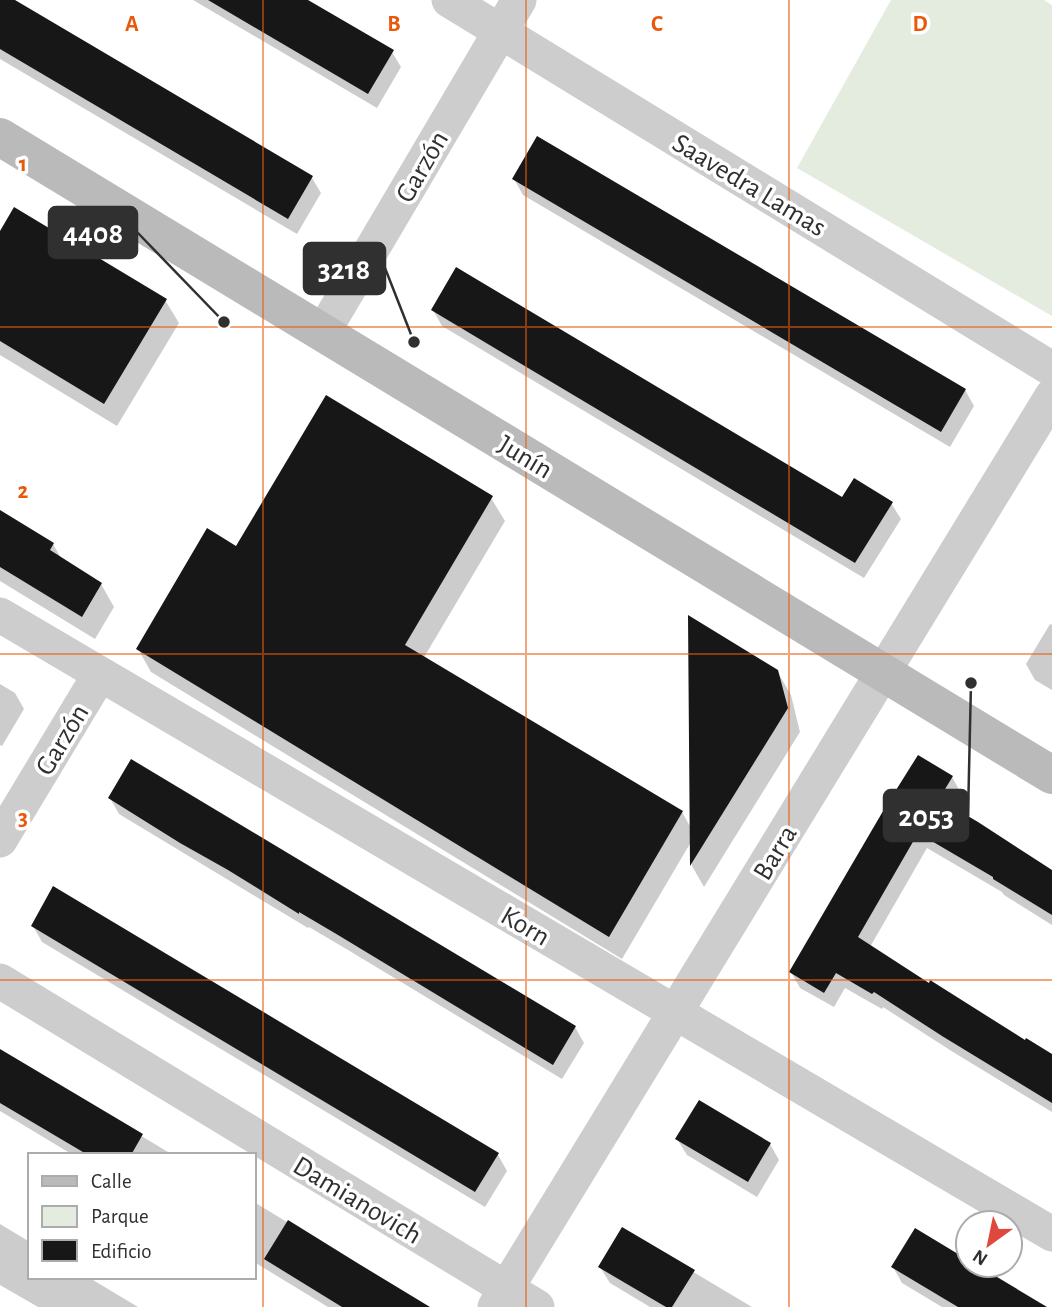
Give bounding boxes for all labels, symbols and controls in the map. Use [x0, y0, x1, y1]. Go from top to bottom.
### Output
text: A [125, 13, 139, 36]
text: B [387, 13, 401, 36]
text: C [651, 13, 663, 36]
text: D [912, 13, 928, 36]
street label: Garzón [391, 127, 454, 207]
street label: Saavedra Lamas [667, 129, 830, 242]
text: 1 [19, 153, 27, 176]
callout: 4408 [49, 207, 137, 258]
text: 4408 [63, 219, 123, 249]
callout: 3218 [304, 243, 385, 294]
text: 3218 [318, 255, 370, 285]
street label: Junín [493, 431, 557, 485]
text: 2 [18, 480, 29, 503]
street label: Garzón [31, 700, 95, 780]
callout: 2053 [884, 790, 968, 841]
text: 2053 [898, 802, 954, 832]
text: 3 [18, 807, 28, 830]
street label: Barra [749, 821, 803, 885]
street label: Korn [496, 902, 554, 952]
street label: Damianovich [288, 1152, 426, 1250]
legend [28, 1153, 256, 1279]
text: Calle [91, 1171, 132, 1192]
text: Parque [91, 1206, 149, 1227]
north arrow [954, 1209, 1024, 1279]
text: Edificio [91, 1241, 152, 1262]
text: N [970, 1245, 991, 1269]

